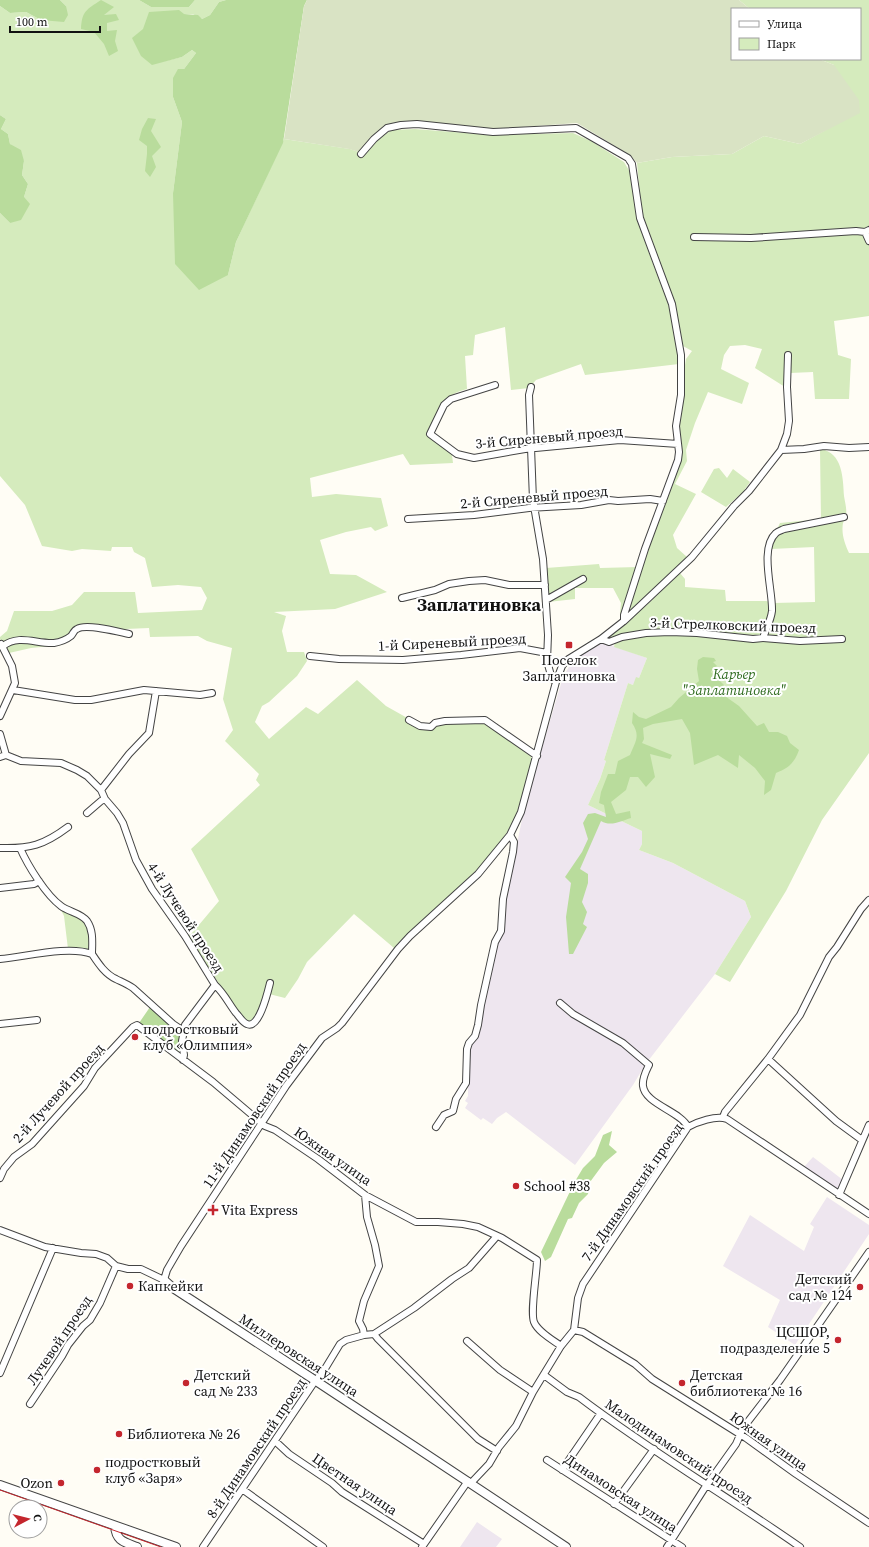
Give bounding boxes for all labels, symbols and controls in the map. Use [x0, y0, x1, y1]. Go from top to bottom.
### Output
scale bar [10, 8, 100, 34]
legend [731, 8, 861, 60]
text: 100 m [16, 14, 48, 30]
text: Улица [767, 16, 803, 32]
text: Парк [767, 36, 796, 52]
street label: 3-й Сиреневый проезд [474, 421, 624, 453]
street label: 2-й Сиреневый проезд [459, 481, 609, 513]
district label: Заплатиновка [417, 592, 542, 617]
street label: 3-й Стрелковский проезд [650, 612, 816, 638]
street label: 1-й Сиреневый проезд [378, 628, 527, 656]
marker: Поселок Заплатиновка [564, 640, 574, 650]
place label: Поселок Заплатиновка [522, 650, 616, 686]
park label: Карьер "Заплатиновка" [682, 664, 786, 700]
street label: 4-й Лучевой проезд [143, 858, 229, 976]
place label: подростковый клуб «Олимпия» [143, 1019, 253, 1055]
marker: подростковый клуб «Олимпия» [130, 1032, 140, 1042]
street label: 11-й Динамовский проезд [198, 1038, 310, 1192]
street label: 2-й Лучевой проезд [8, 1039, 108, 1147]
street label: 7-й Динамовский проезд [577, 1119, 688, 1265]
street label: Южная улица [290, 1122, 377, 1191]
place label: School #38 [524, 1176, 590, 1196]
marker: School #38 [511, 1181, 521, 1191]
place label: Vita Express [221, 1200, 298, 1220]
marker: Vita Express [208, 1205, 218, 1215]
place label: Детский сад № 124 [788, 1269, 852, 1305]
place label: Капкейки [138, 1276, 203, 1296]
marker: Капкейки [125, 1281, 135, 1291]
marker: Детский сад № 124 [855, 1282, 865, 1292]
street label: Лучевой проезд [22, 1291, 96, 1389]
street label: Миллеровская улица [235, 1309, 364, 1402]
place label: ЦСШОР, подразделение 5 [720, 1322, 830, 1358]
marker: ЦСШОР, подразделение 5 [833, 1335, 843, 1345]
place label: Детский сад № 233 [194, 1365, 258, 1401]
place label: Детская библиотека № 16 [690, 1365, 802, 1401]
street label: 8-й Динамовский проезд [202, 1374, 310, 1522]
marker: Детский сад № 233 [181, 1378, 191, 1388]
marker: Детская библиотека № 16 [677, 1378, 687, 1388]
street label: Малодинамовский проезд [601, 1394, 757, 1508]
street label: Южная улица [726, 1407, 813, 1476]
place label: Библиотека № 26 [127, 1424, 240, 1444]
marker: Библиотека № 26 [114, 1429, 124, 1439]
street label: Цветная улица [309, 1448, 402, 1520]
street label: Динамовская улица [560, 1449, 682, 1538]
place label: подростковый клуб «Заря» [105, 1452, 201, 1488]
marker: подростковый клуб «Заря» [92, 1465, 102, 1475]
place label: Ozon [21, 1473, 54, 1493]
marker: Ozon [56, 1478, 66, 1488]
north arrow [8, 1499, 48, 1539]
text: С [30, 1514, 45, 1522]

